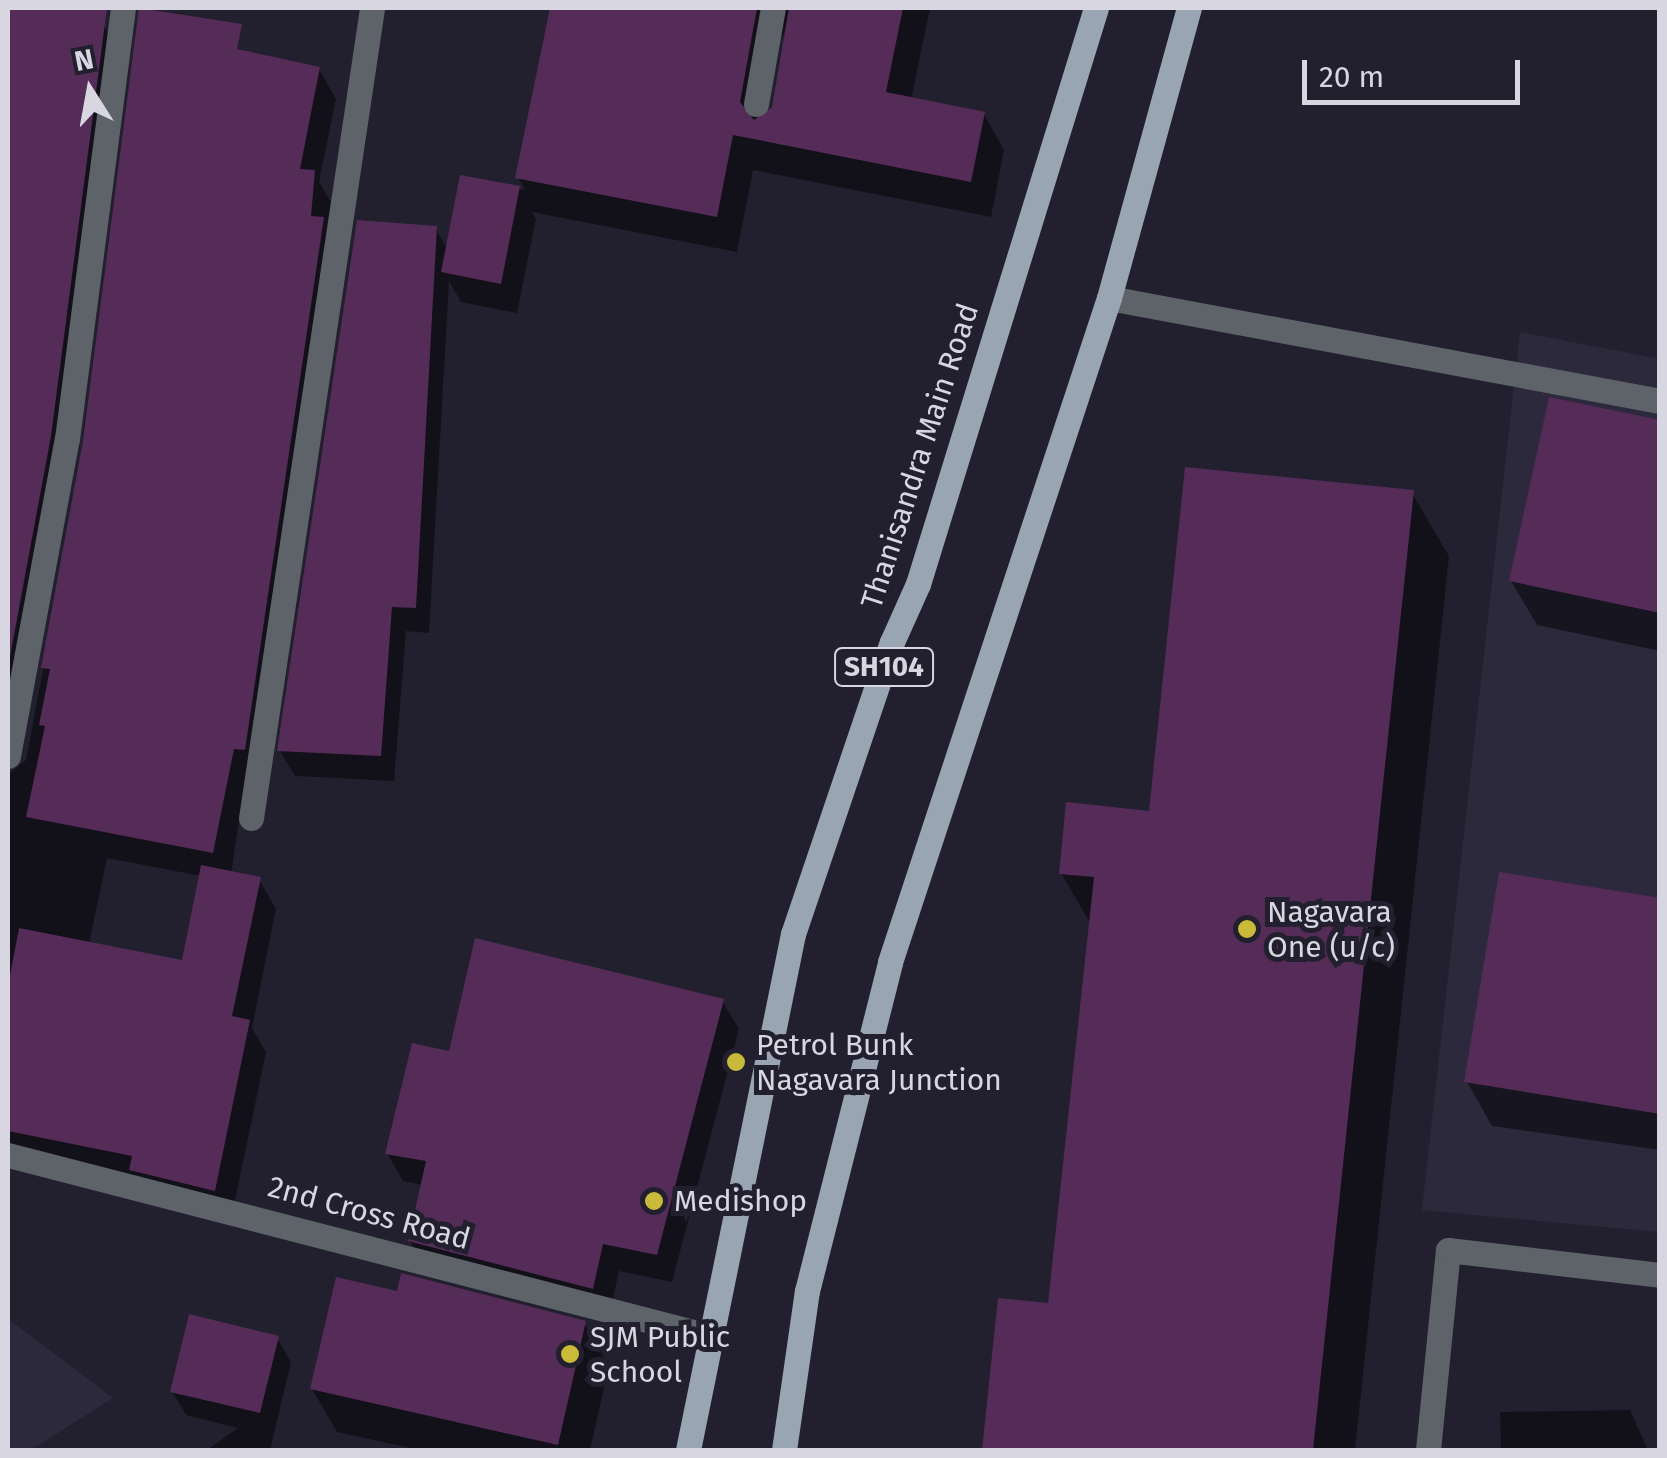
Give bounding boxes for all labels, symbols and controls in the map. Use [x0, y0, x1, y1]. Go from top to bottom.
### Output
north arrow [40, 40, 140, 140]
scale bar [1307, 40, 1524, 102]
text: N [72, 42, 96, 78]
text: 20 m [1319, 59, 1384, 95]
street label: Thanisandra Main Road [854, 299, 986, 613]
road number: SH104 [834, 644, 934, 690]
place label: Nagavara One (u/c) [1267, 894, 1395, 964]
marker: Nagavara One (u/c) [1236, 918, 1258, 940]
place label: Petrol Bunk Nagavara Junction [756, 1027, 1002, 1098]
marker: Petrol Bunk Nagavara Junction [725, 1051, 747, 1073]
street label: 2nd Cross Road [264, 1169, 474, 1257]
place label: Medishop [674, 1183, 807, 1219]
marker: Medishop [643, 1190, 665, 1212]
place label: SJM Public School [590, 1319, 730, 1390]
marker: SJM Public School [559, 1343, 581, 1365]

